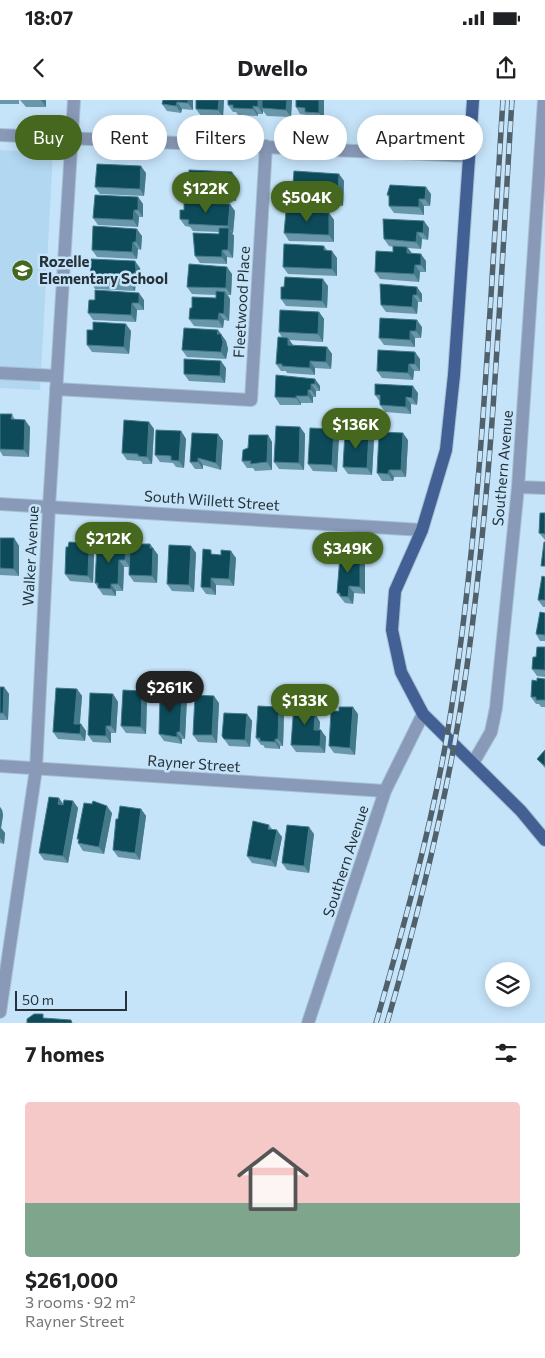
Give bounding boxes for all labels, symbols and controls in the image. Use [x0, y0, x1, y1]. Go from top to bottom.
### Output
text: 18:07 [25, 6, 73, 29]
icon: back [25, 54, 53, 82]
text: Dwello [237, 54, 308, 81]
icon: share [492, 54, 520, 82]
chip: Buy [15, 115, 82, 160]
chip: Rent [92, 115, 167, 160]
chip: Filters [177, 115, 264, 160]
chip: New [274, 115, 347, 160]
chip: Apartment [357, 115, 483, 160]
pin: $122K [171, 172, 241, 214]
text: $122K [183, 178, 229, 197]
pin: $504K [272, 180, 342, 223]
text: $504K [282, 187, 332, 206]
street label: Fleetwood Place [229, 246, 253, 358]
place label: Rozelle Elementary School [39, 252, 168, 287]
school or university icon: Rozelle Elementary School [11, 258, 35, 282]
pin: $136K [321, 408, 391, 450]
street label: Southern Avenue [488, 409, 516, 527]
text: $136K [333, 414, 379, 433]
street label: South Willett Street [144, 486, 280, 514]
street label: Walker Avenue [18, 505, 42, 607]
pin: $212K [74, 522, 144, 564]
text: $212K [86, 528, 132, 547]
pin: $349K [313, 532, 383, 574]
text: $349K [323, 538, 373, 557]
pin: $261K [135, 670, 205, 713]
text: $261K [147, 677, 193, 696]
pin: $133K [270, 684, 340, 726]
text: $133K [282, 690, 328, 709]
street label: Rayner Street [147, 751, 241, 775]
street label: Southern Avenue [318, 803, 372, 919]
map controls [485, 962, 530, 1007]
button: layers [485, 962, 530, 1007]
scale bar [15, 988, 128, 1011]
text: 50 m [22, 991, 54, 1008]
icon: filters [492, 1039, 520, 1067]
text: 7 homes [25, 1041, 104, 1066]
icon: home [228, 1134, 318, 1224]
text: $261,000 [25, 1267, 118, 1292]
text: 3 rooms · 92 m² [25, 1292, 136, 1311]
text: Rayner Street [25, 1311, 124, 1330]

